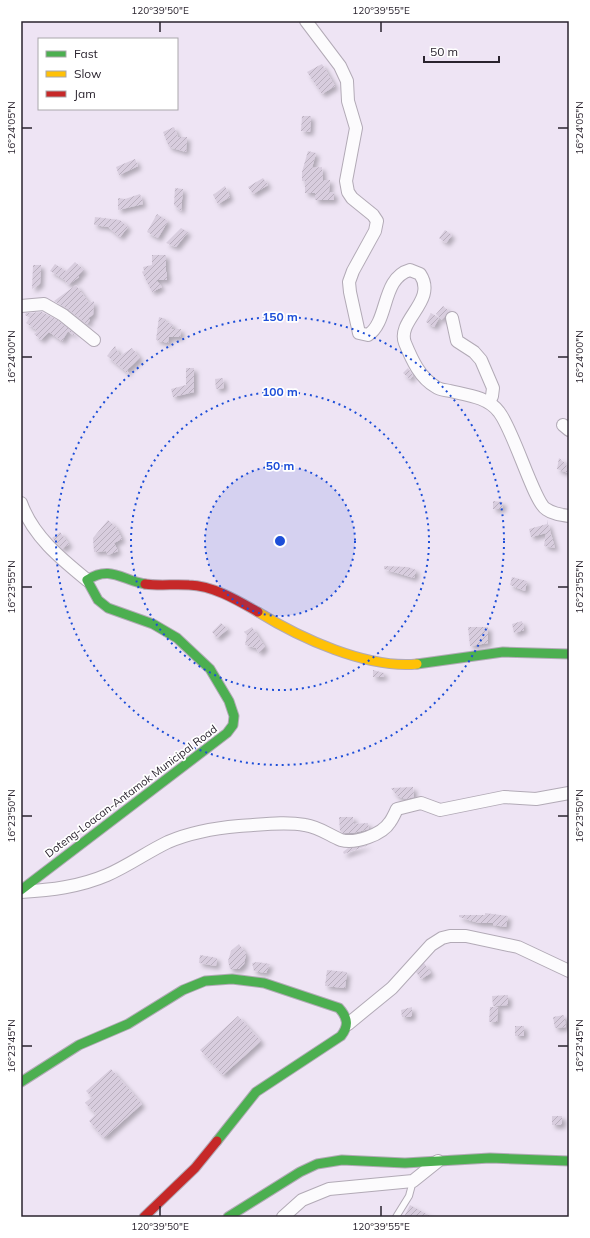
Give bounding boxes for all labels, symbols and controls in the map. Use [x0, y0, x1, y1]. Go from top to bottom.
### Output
text: 120°39'50"E [131, 4, 189, 17]
text: 120°39'55"E [352, 4, 410, 17]
legend [38, 38, 178, 110]
scale bar [424, 38, 499, 64]
text: 50 m [430, 44, 458, 59]
text: Fast [74, 46, 98, 61]
text: Slow [74, 66, 102, 81]
text: Jam [74, 86, 96, 101]
text: 16°24'05"N [5, 101, 18, 155]
text: 16°24'05"N [573, 101, 586, 155]
text: 150 m [262, 309, 298, 324]
text: 16°24'00"N [5, 330, 18, 384]
text: 16°24'00"N [573, 330, 586, 384]
text: 100 m [262, 384, 298, 399]
text: 50 m [266, 458, 294, 473]
centre of rings [273, 534, 287, 548]
text: 16°23'55"N [5, 560, 18, 614]
text: 16°23'55"N [573, 560, 586, 614]
street label: Doteng-Loacan-Antamok Municipal Road [42, 722, 220, 860]
text: 16°23'50"N [5, 789, 18, 843]
text: 16°23'50"N [573, 789, 586, 843]
text: 16°23'45"N [5, 1019, 18, 1073]
text: 16°23'45"N [573, 1019, 586, 1073]
text: 120°39'50"E [131, 1220, 189, 1233]
text: 120°39'55"E [352, 1220, 410, 1233]

